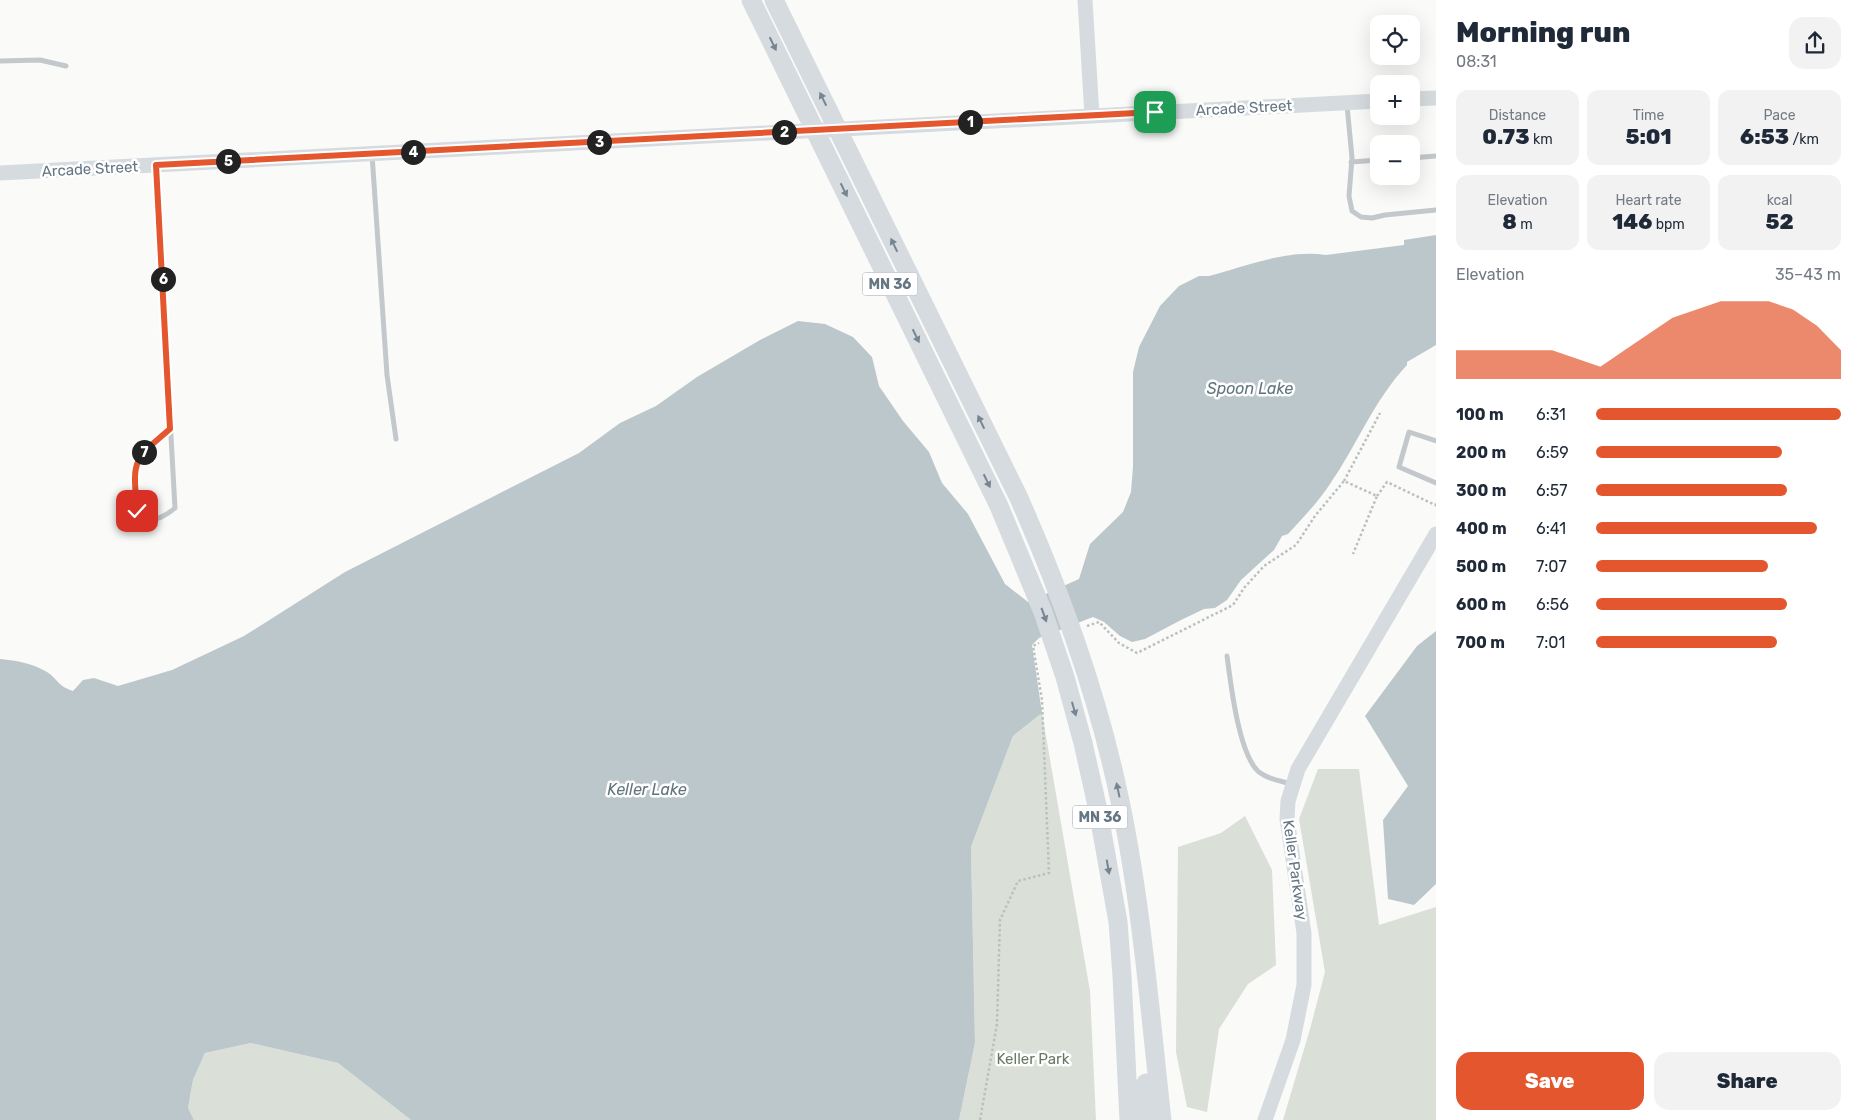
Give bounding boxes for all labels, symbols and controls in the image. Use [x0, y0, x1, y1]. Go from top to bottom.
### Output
map controls [1370, 15, 1420, 185]
button: locate [1370, 15, 1420, 65]
text: Morning run [1456, 16, 1630, 49]
button: share [1789, 17, 1841, 69]
one-way arrow [769, 37, 777, 51]
text: 08:31 [1456, 52, 1497, 71]
button: + [1370, 75, 1420, 125]
one-way arrow [819, 91, 827, 106]
pin [1134, 91, 1176, 133]
street label: Arcade Street [1195, 96, 1293, 120]
icon: arrive [1141, 98, 1169, 126]
text: Distance [1489, 107, 1546, 124]
text: Time [1633, 107, 1664, 124]
text: Pace [1763, 107, 1796, 124]
pin: 1 [958, 110, 982, 134]
text: 1 [967, 114, 974, 131]
pin: 2 [772, 120, 796, 144]
text: 2 [780, 124, 789, 141]
text: 0.73 [1482, 124, 1530, 149]
text: 5:01 [1625, 124, 1672, 149]
text: 6:53 [1740, 124, 1789, 149]
pin: 3 [586, 130, 612, 154]
text: km [1530, 131, 1553, 148]
text: /km [1789, 131, 1819, 148]
text: 3 [595, 134, 604, 151]
button: − [1370, 135, 1420, 185]
pin: 4 [400, 140, 426, 164]
text: 4 [409, 144, 418, 161]
pin: 5 [216, 148, 240, 174]
text: 5 [224, 153, 233, 170]
street label: Arcade Street [41, 157, 139, 181]
one-way arrow [840, 183, 848, 197]
text: Elevation [1488, 192, 1548, 209]
text: Heart rate [1616, 192, 1681, 209]
text: kcal [1767, 192, 1792, 209]
text: 8 [1502, 209, 1517, 234]
text: 146 [1612, 209, 1652, 234]
text: 52 [1765, 209, 1794, 234]
text: m [1517, 216, 1533, 233]
text: bpm [1652, 216, 1685, 233]
one-way arrow [890, 237, 898, 252]
text: Elevation [1456, 265, 1525, 284]
text: 35–43 m [1775, 265, 1841, 284]
pin: 6 [150, 266, 176, 292]
text: 6 [159, 271, 168, 288]
road number: MN 36 [862, 272, 918, 296]
one-way arrow [912, 328, 920, 343]
water label: Spoon Lake [1207, 379, 1293, 398]
text: 100 m [1456, 405, 1504, 424]
text: 6:31 [1536, 405, 1566, 424]
one-way arrow [977, 415, 985, 429]
pin: 7 [132, 440, 156, 464]
text: 200 m [1456, 443, 1506, 462]
text: 6:59 [1536, 443, 1569, 462]
text: 7 [140, 444, 149, 461]
one-way arrow [983, 474, 992, 489]
text: 300 m [1456, 481, 1506, 500]
text: 6:57 [1536, 481, 1567, 500]
pin [116, 490, 158, 532]
icon: check [123, 497, 151, 525]
text: 400 m [1456, 519, 1507, 538]
text: 6:41 [1536, 519, 1566, 538]
text: 500 m [1456, 557, 1506, 576]
text: 7:07 [1536, 557, 1567, 576]
text: 600 m [1456, 595, 1506, 614]
text: 6:56 [1536, 595, 1569, 614]
one-way arrow [1041, 607, 1048, 622]
text: 700 m [1456, 633, 1505, 652]
text: 7:01 [1536, 633, 1565, 652]
one-way arrow [1070, 701, 1078, 716]
water label: Keller Lake [607, 780, 687, 799]
one-way arrow [1114, 783, 1122, 798]
road number: MN 36 [1072, 806, 1128, 829]
street label: Keller Parkway [1279, 819, 1311, 921]
one-way arrow [1105, 860, 1113, 876]
park label: Keller Park [997, 1050, 1070, 1068]
button: Save [1456, 1052, 1644, 1110]
button: Share [1654, 1052, 1841, 1110]

